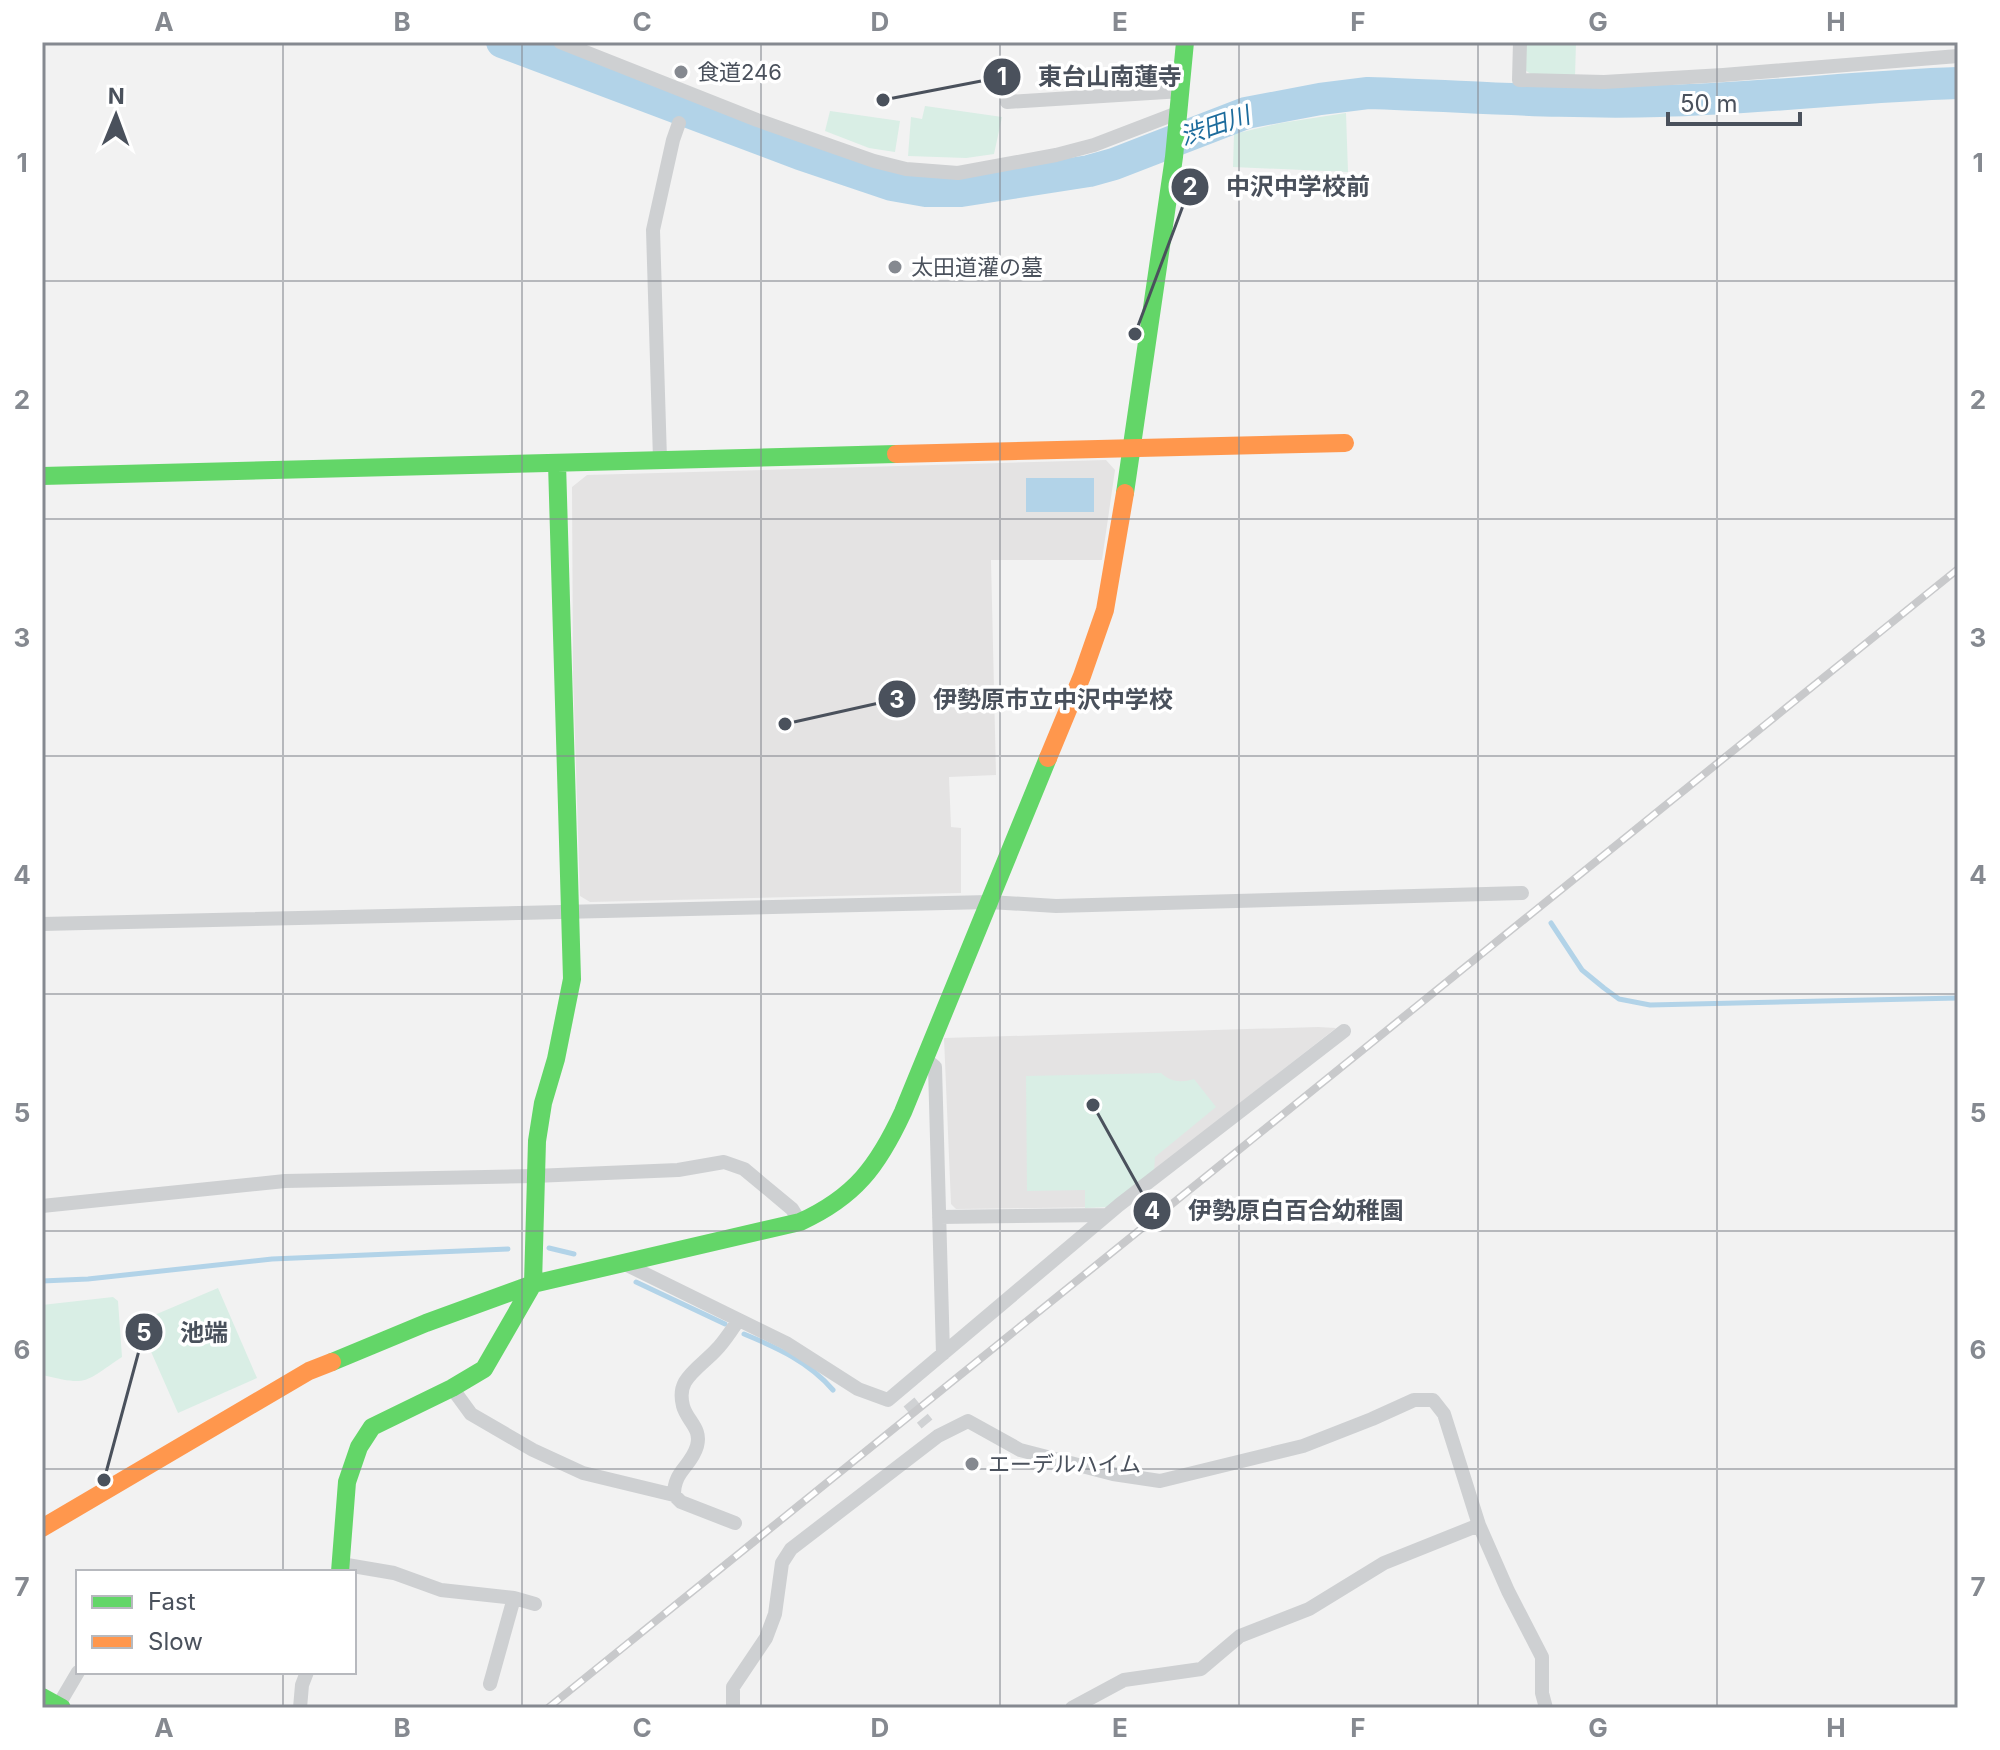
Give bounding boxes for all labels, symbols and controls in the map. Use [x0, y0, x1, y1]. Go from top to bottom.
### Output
text: A [154, 6, 174, 37]
text: B [393, 6, 411, 37]
text: C [632, 6, 652, 37]
text: D [871, 6, 889, 37]
text: E [1112, 6, 1128, 37]
text: F [1350, 6, 1366, 37]
text: G [1588, 6, 1608, 37]
text: H [1826, 6, 1846, 37]
callout: 東台山南蓮寺 [982, 53, 1198, 101]
place label: 食道246 [697, 59, 782, 85]
text: 1 [997, 62, 1007, 91]
text: 東台山南蓮寺 [1038, 62, 1182, 91]
marker: 食道246 [672, 63, 690, 81]
north arrow [76, 76, 156, 156]
scale bar [1668, 76, 1800, 126]
text: N [108, 83, 125, 109]
text: 50 m [1680, 89, 1738, 118]
water label: 渋田川 [1176, 99, 1256, 151]
text: 1 [16, 147, 28, 178]
text: 1 [1972, 147, 1984, 178]
callout: 中沢中学校前 [1170, 163, 1386, 211]
text: 2 [1182, 172, 1198, 201]
text: 中沢中学校前 [1226, 172, 1370, 201]
place label: 太田道灌の墓 [911, 254, 1043, 280]
marker: 太田道灌の墓 [886, 258, 904, 276]
text: 2 [14, 384, 30, 415]
text: 2 [1970, 384, 1986, 415]
text: 3 [14, 622, 30, 653]
text: 3 [1970, 622, 1986, 653]
callout: 伊勢原市立中沢中学校 [877, 675, 1189, 723]
text: 3 [889, 685, 905, 714]
text: 伊勢原市立中沢中学校 [933, 685, 1173, 714]
text: 4 [13, 859, 31, 890]
text: 4 [1969, 859, 1987, 890]
text: 5 [14, 1097, 30, 1128]
text: 5 [1970, 1097, 1986, 1128]
callout: 伊勢原白百合幼稚園 [1132, 1187, 1420, 1235]
text: 4 [1144, 1196, 1160, 1225]
text: 伊勢原白百合幼稚園 [1188, 1196, 1404, 1225]
callout: 池端 [124, 1308, 244, 1356]
text: 5 [136, 1318, 152, 1347]
text: 池端 [180, 1318, 228, 1347]
text: 6 [14, 1334, 30, 1365]
text: 6 [1970, 1334, 1986, 1365]
place label: エーデルハイム [988, 1451, 1141, 1477]
marker: エーデルハイム [963, 1455, 981, 1473]
legend [76, 1570, 356, 1674]
text: 7 [14, 1571, 30, 1602]
text: 7 [1970, 1571, 1986, 1602]
text: Fast [148, 1587, 196, 1616]
text: Slow [148, 1627, 203, 1656]
text: A [154, 1712, 174, 1743]
text: B [393, 1712, 411, 1743]
text: C [632, 1712, 652, 1743]
text: D [871, 1712, 889, 1743]
text: E [1112, 1712, 1128, 1743]
text: F [1350, 1712, 1366, 1743]
text: G [1588, 1712, 1608, 1743]
text: H [1826, 1712, 1846, 1743]

